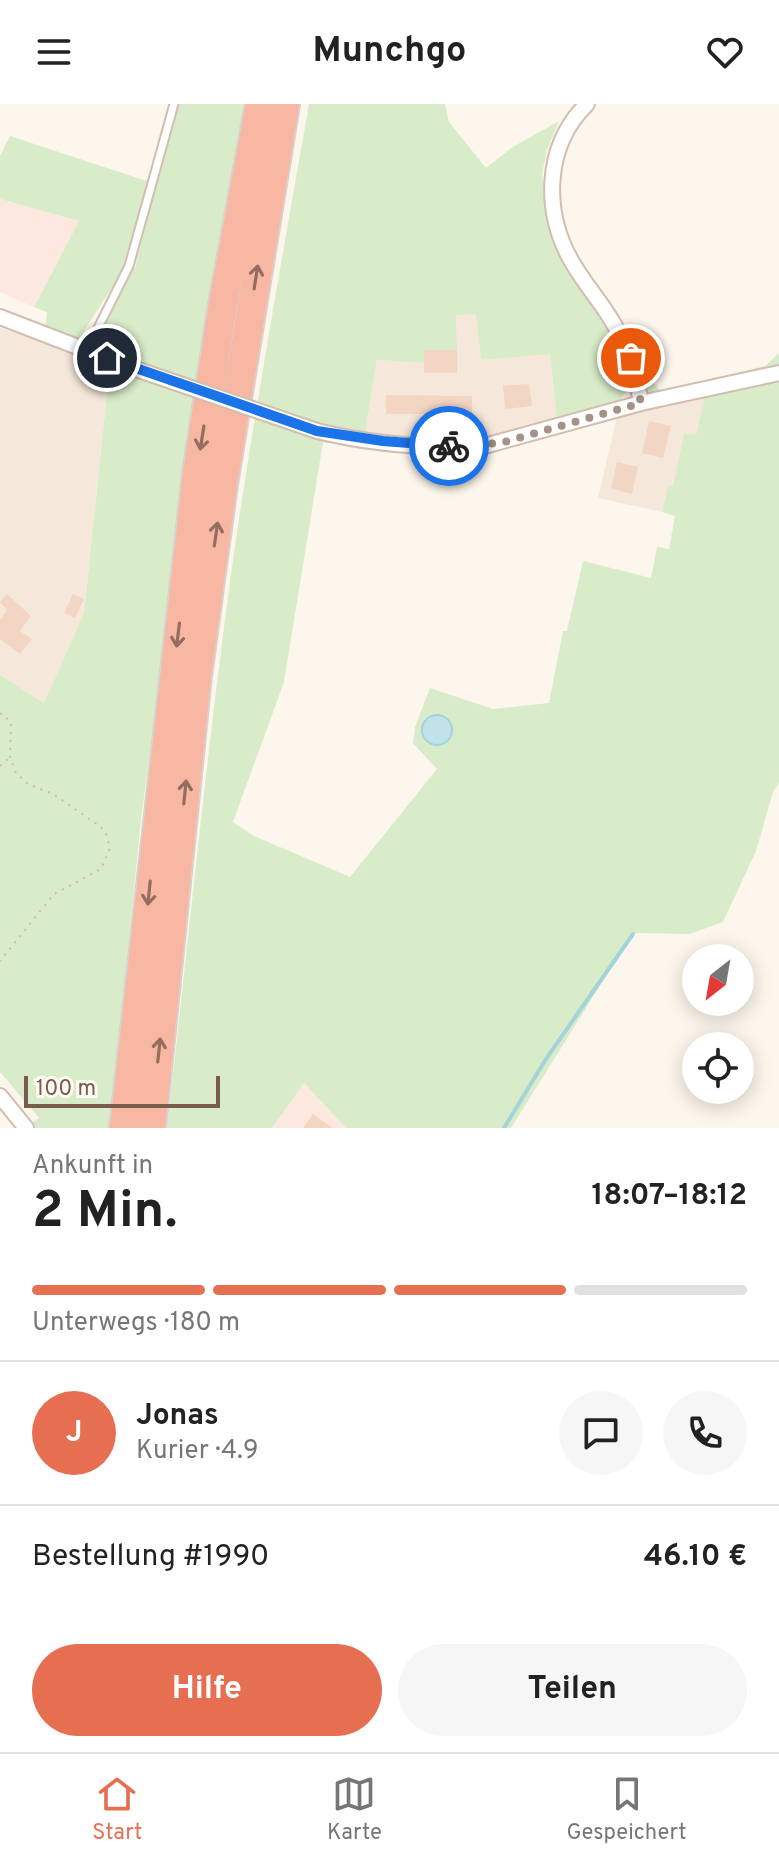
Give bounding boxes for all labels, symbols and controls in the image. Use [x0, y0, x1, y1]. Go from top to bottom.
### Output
text: Munchgo [313, 29, 466, 75]
icon: menu [32, 30, 76, 74]
icon: heart [703, 30, 747, 74]
one-way arrow [249, 265, 264, 290]
pin [73, 324, 141, 392]
pin [597, 324, 665, 392]
icon: home [85, 336, 129, 380]
icon: bag [609, 336, 653, 380]
courier [409, 406, 489, 486]
icon: bike [427, 424, 471, 468]
one-way arrow [194, 425, 209, 450]
one-way arrow [209, 521, 224, 547]
one-way arrow [171, 621, 186, 648]
one-way arrow [177, 779, 192, 806]
one-way arrow [142, 879, 157, 906]
north arrow [682, 944, 754, 1016]
map controls [682, 944, 754, 1104]
button: locate [682, 1032, 754, 1104]
one-way arrow [151, 1037, 166, 1064]
scale bar [24, 1072, 220, 1108]
text: 100 m [36, 1076, 96, 1103]
text: Ankunft in [32, 1150, 153, 1183]
text: 18:07–18:12 [592, 1178, 747, 1215]
text: 2 Min. [32, 1180, 177, 1246]
text: Unterwegs · 180 m [32, 1307, 240, 1340]
button: chat [559, 1391, 643, 1475]
button: phone [663, 1391, 747, 1475]
text: Jonas [136, 1398, 219, 1435]
text: J [66, 1415, 82, 1452]
text: Kurier · 4.9 [136, 1435, 259, 1468]
text: Bestellung #1990 [32, 1539, 269, 1576]
text: 46.10 € [644, 1539, 747, 1576]
button: Hilfe [32, 1644, 382, 1736]
button: Teilen [398, 1644, 747, 1736]
tab: Start [92, 1772, 142, 1847]
tab: Karte [327, 1772, 382, 1847]
tab: Gespeichert [566, 1772, 687, 1847]

